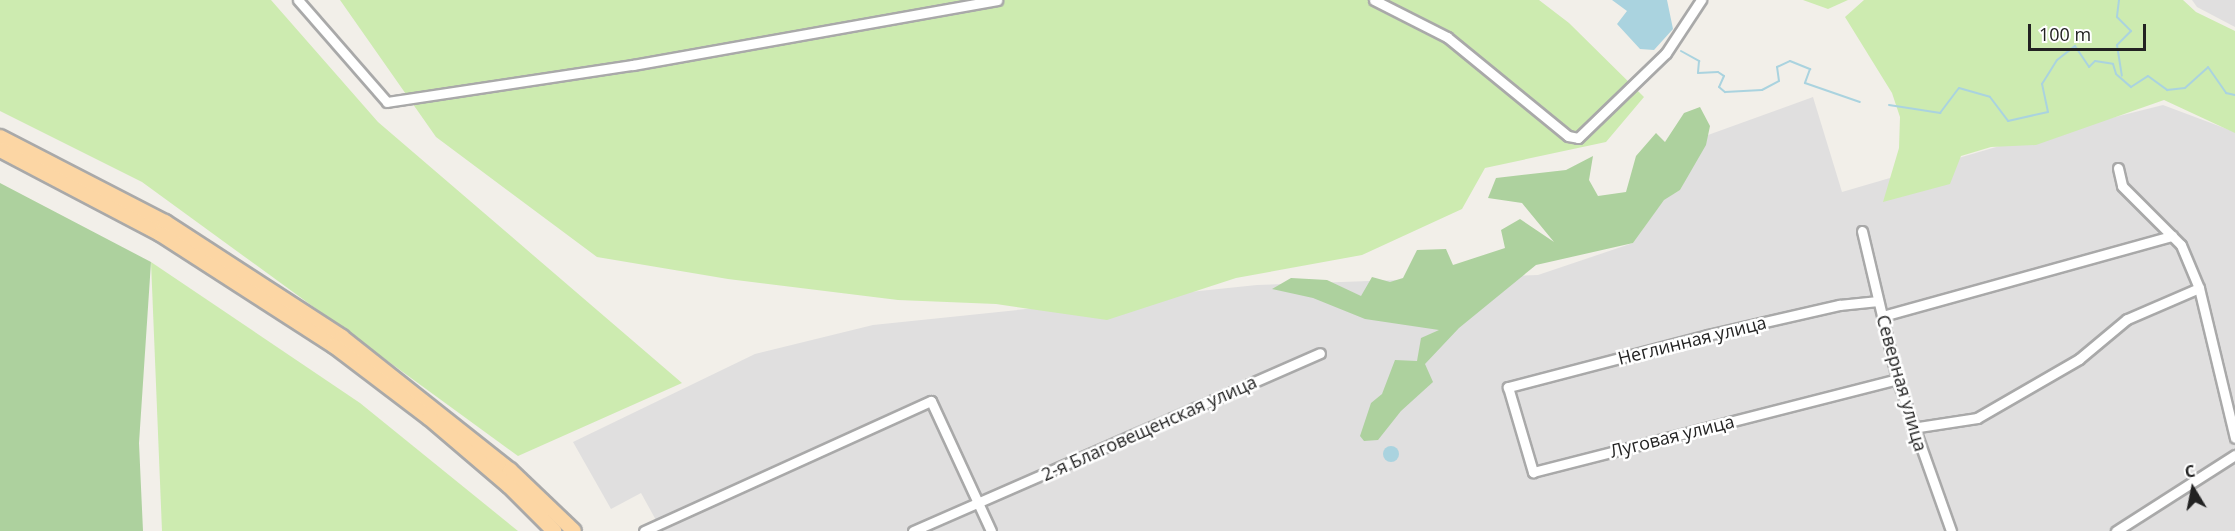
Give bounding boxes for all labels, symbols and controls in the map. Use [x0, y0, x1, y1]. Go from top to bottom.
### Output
scale bar [2031, 12, 2150, 50]
text: 100 m [2039, 22, 2091, 46]
street label: Неглинная улица [1615, 311, 1769, 369]
street label: Северная улица [1872, 312, 1932, 454]
street label: 2-я Благовещенская улица [1038, 371, 1260, 485]
street label: Луговая улица [1608, 410, 1736, 462]
north arrow [2163, 459, 2223, 519]
text: С [2183, 460, 2197, 483]

